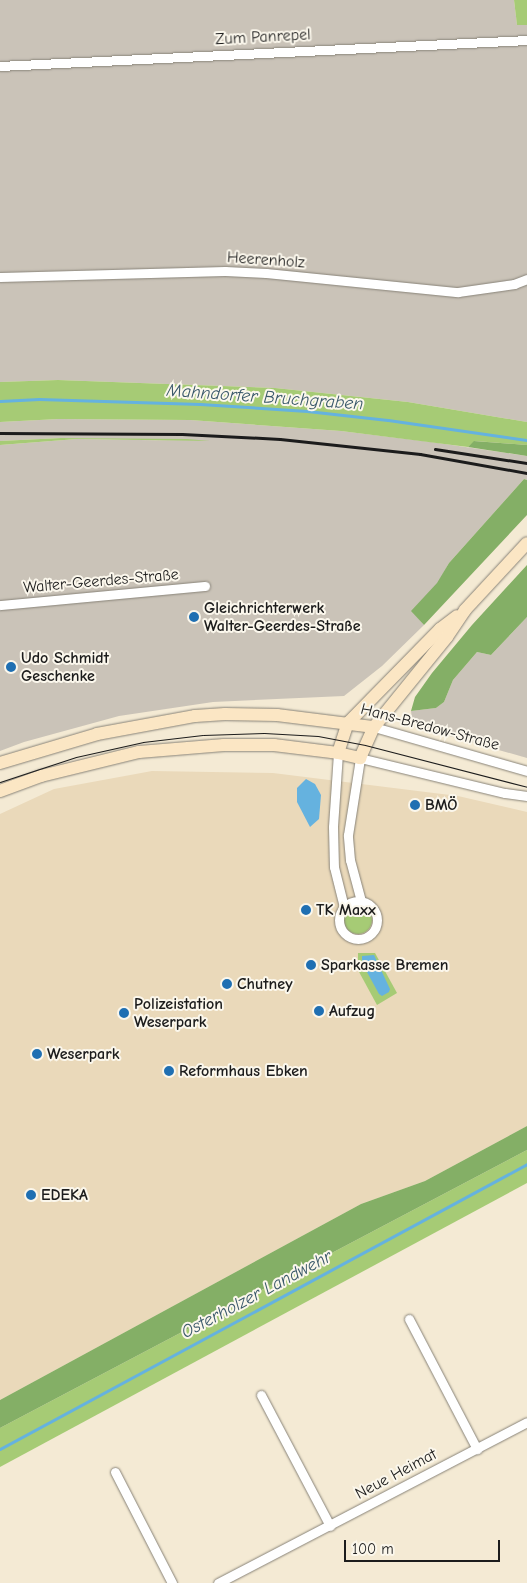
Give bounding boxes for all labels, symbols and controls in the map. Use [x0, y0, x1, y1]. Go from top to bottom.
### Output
street label: Zum Panrepel [215, 25, 311, 49]
street label: Heerenholz [226, 248, 306, 272]
water label: Mahndorfer Bruchgraben [166, 380, 364, 416]
street label: Walter-Geerdes-Straße [23, 565, 179, 597]
place label: Gleichrichterwerk Walter-Geerdes-Straße [204, 598, 360, 636]
marker: Gleichrichterwerk Walter-Geerdes-Straße [188, 611, 200, 623]
place label: Udo Schmidt Geschenke [21, 648, 109, 686]
marker: Udo Schmidt Geschenke [5, 661, 17, 673]
street label: Hans-Bredow-Straße [359, 699, 501, 755]
place label: BMÖ [425, 795, 458, 815]
marker: BMÖ [409, 799, 421, 811]
place label: TK Maxx [316, 900, 376, 920]
marker: TK Maxx [300, 904, 312, 916]
place label: Sparkasse Bremen [321, 955, 448, 975]
marker: Sparkasse Bremen [305, 959, 317, 971]
place label: Chutney [237, 974, 292, 994]
marker: Chutney [221, 978, 233, 990]
place label: Polizeistation Weserpark [134, 994, 223, 1032]
place label: Aufzug [329, 1001, 375, 1021]
marker: Aufzug [313, 1005, 325, 1017]
marker: Polizeistation Weserpark [118, 1007, 130, 1019]
place label: Weserpark [47, 1044, 119, 1064]
marker: Weserpark [31, 1048, 43, 1060]
place label: Reformhaus Ebken [179, 1061, 308, 1081]
marker: Reformhaus Ebken [163, 1065, 175, 1077]
place label: EDEKA [41, 1185, 88, 1205]
marker: EDEKA [25, 1189, 37, 1201]
water label: Osterholzer Landwehr [178, 1246, 336, 1344]
street label: Neue Heimat [352, 1445, 440, 1503]
scale bar [347, 1530, 503, 1562]
text: 100 m [352, 1540, 394, 1558]

